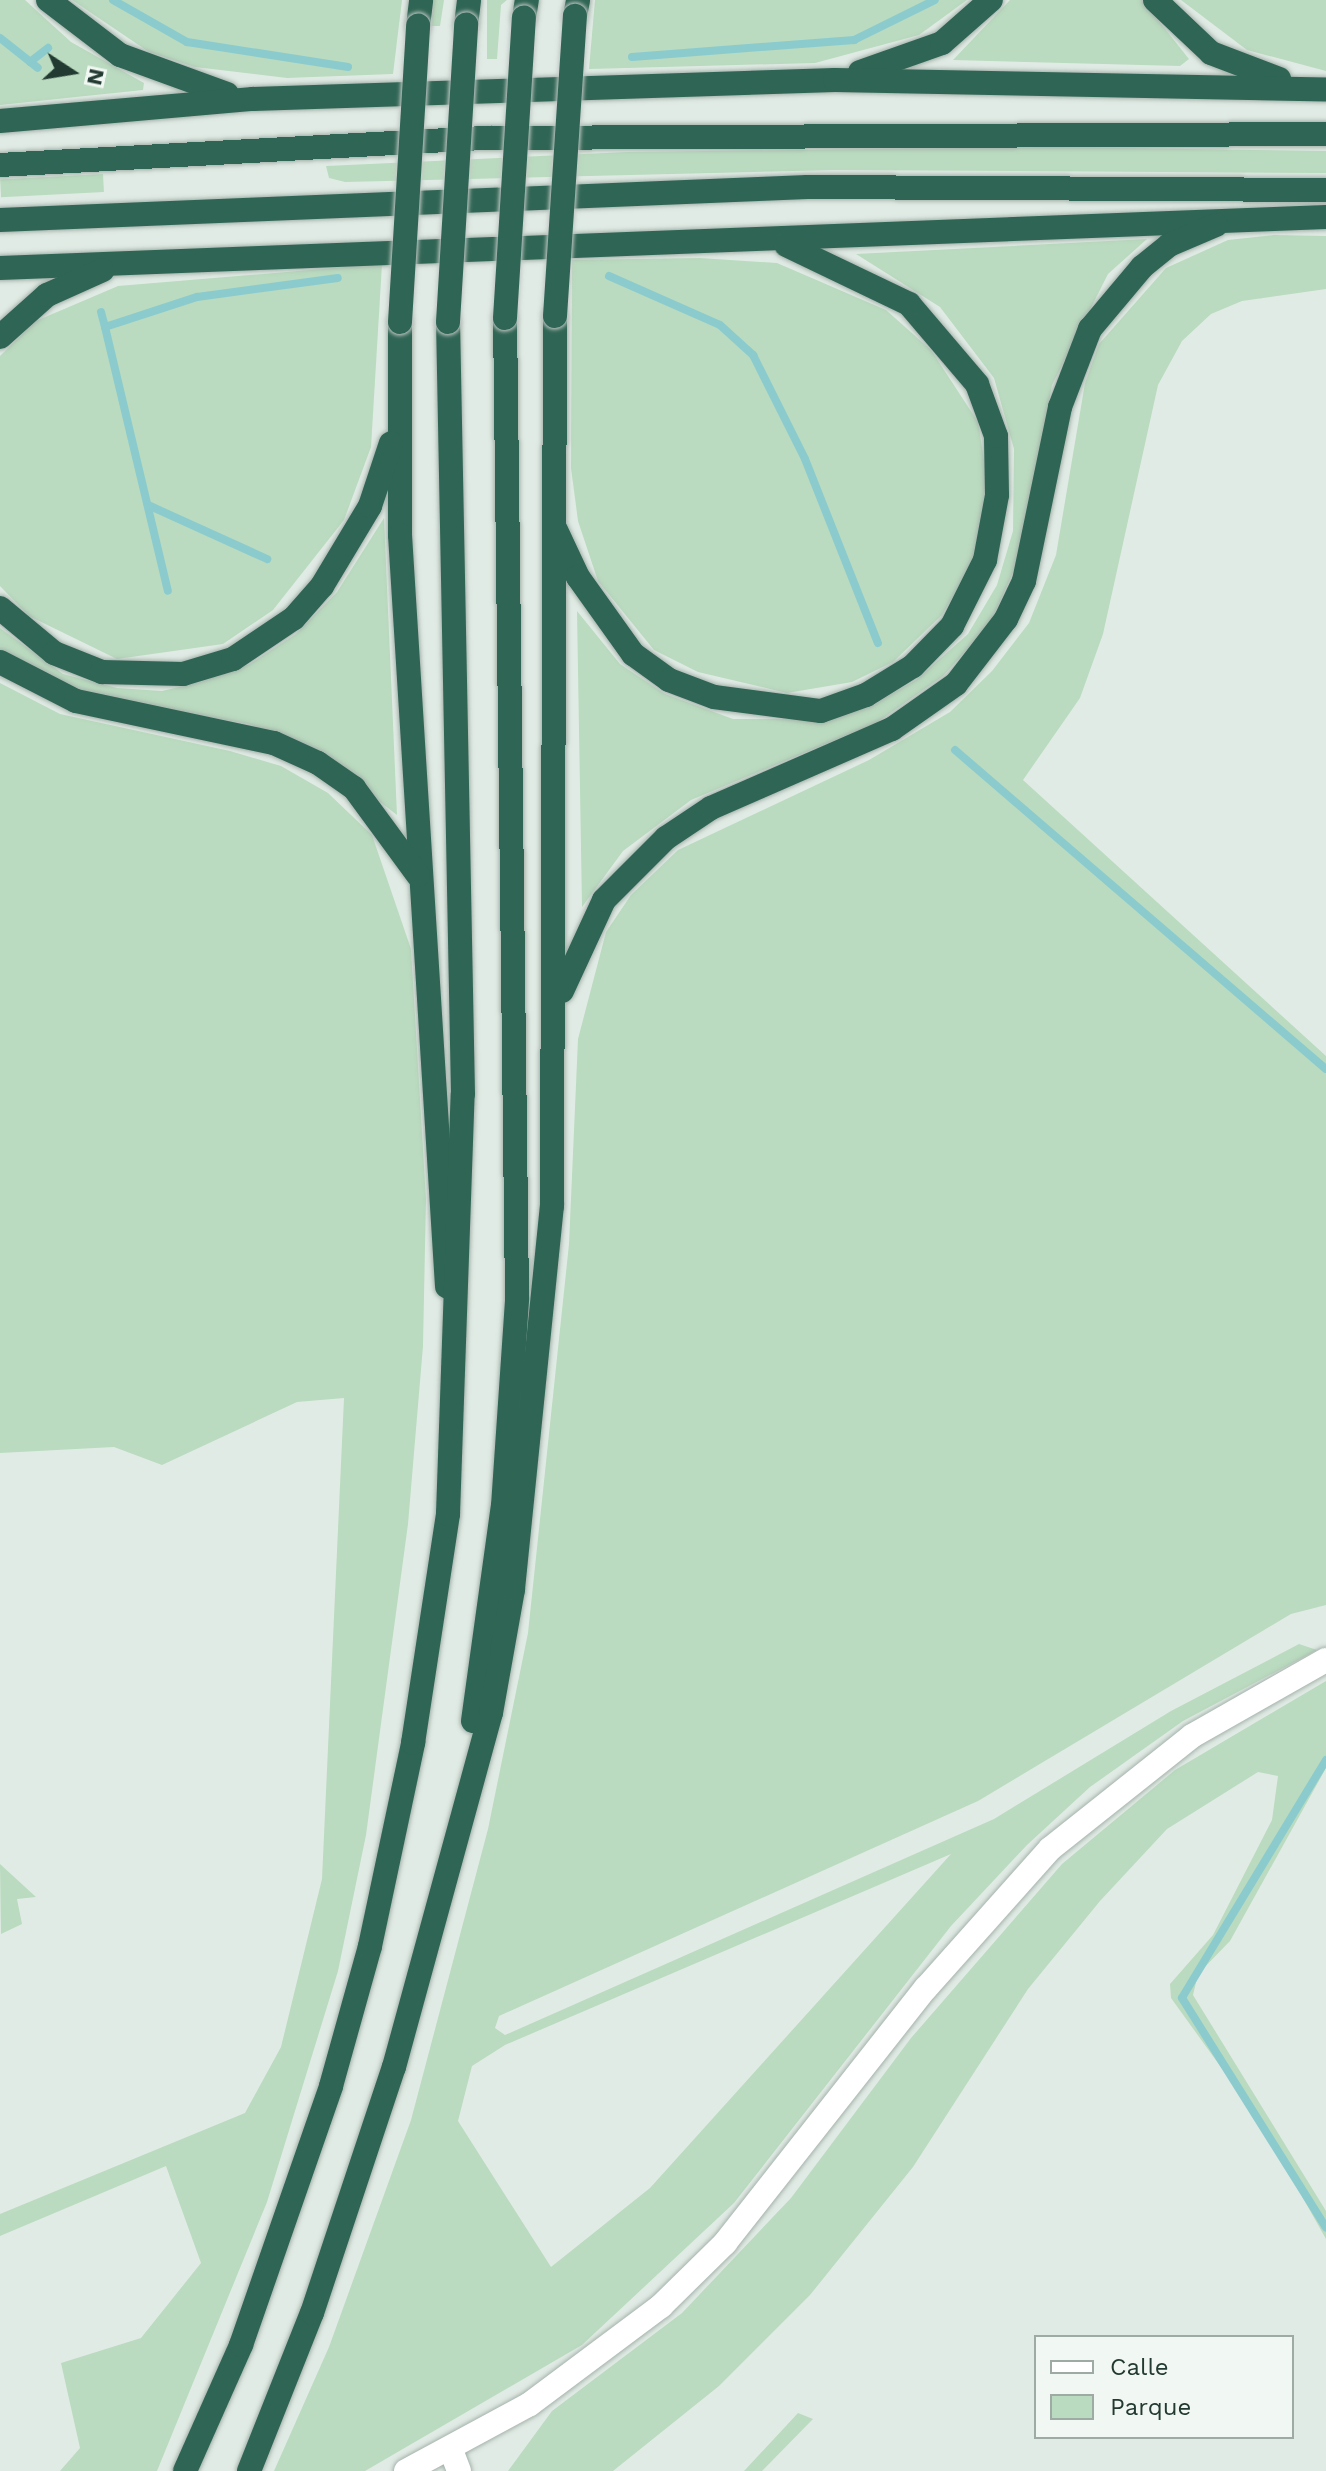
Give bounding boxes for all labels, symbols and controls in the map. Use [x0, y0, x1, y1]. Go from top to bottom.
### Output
north arrow [32, 32, 112, 112]
text: N [82, 67, 110, 88]
legend [1034, 2335, 1294, 2439]
text: Calle [1110, 2353, 1169, 2381]
text: Parque [1110, 2393, 1191, 2421]

